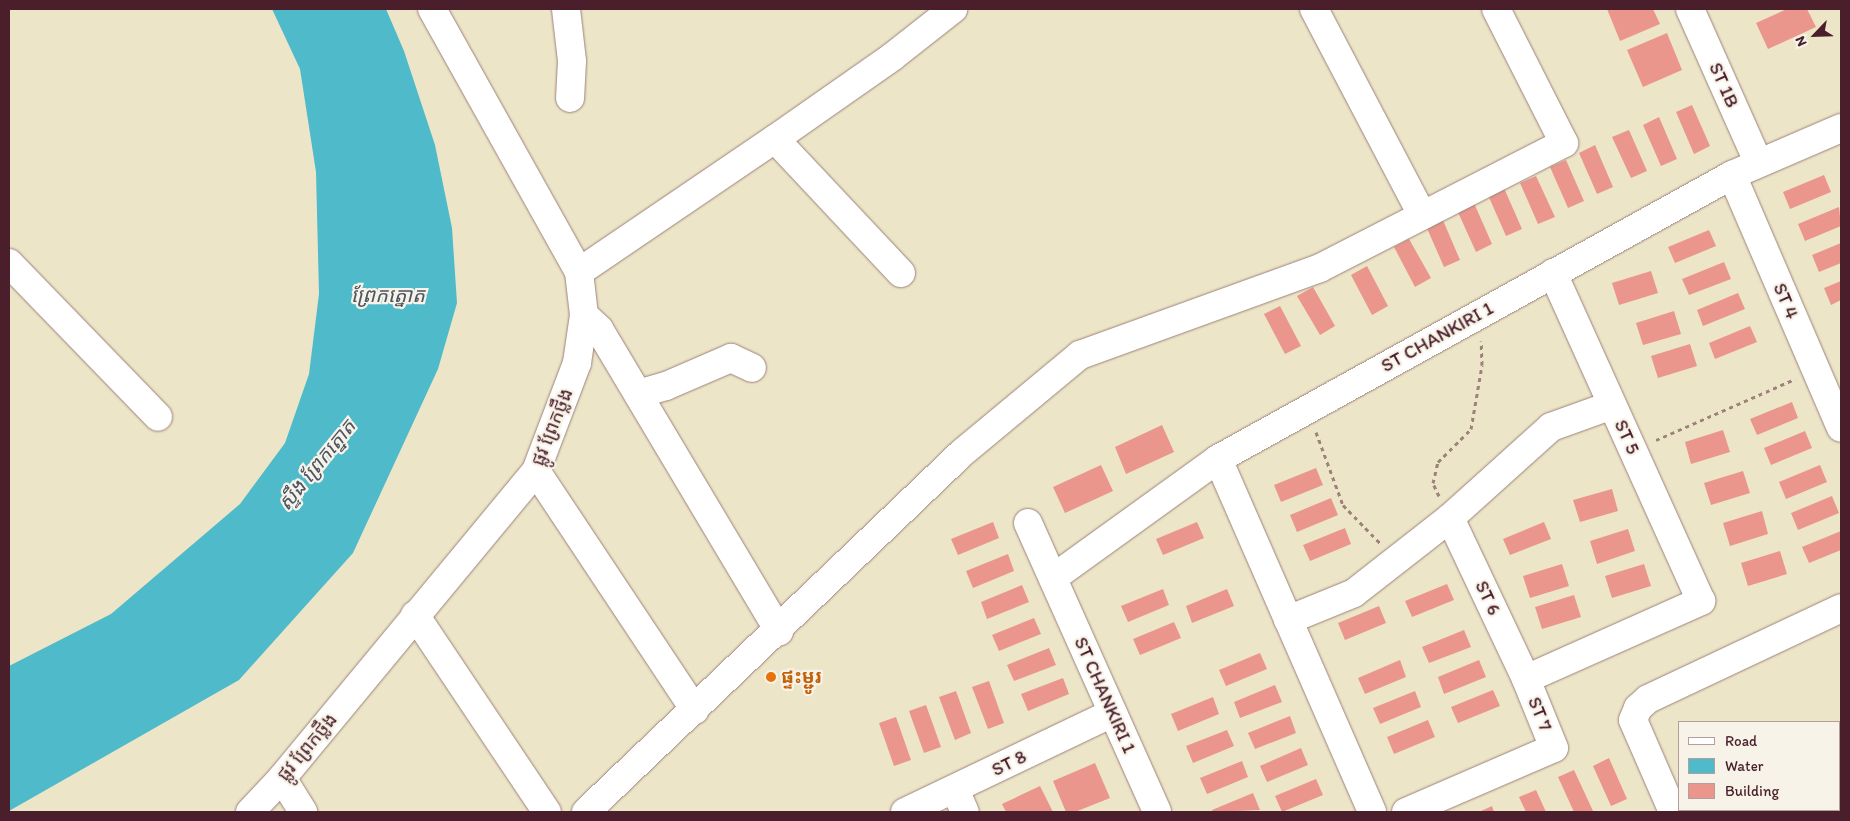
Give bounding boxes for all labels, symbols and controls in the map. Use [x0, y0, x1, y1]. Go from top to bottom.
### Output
north arrow [1790, 10, 1840, 60]
text: N [1791, 34, 1811, 49]
street label: ST 1B [1704, 59, 1744, 111]
street label: ST 4 [1768, 280, 1804, 322]
water label: ព្រែកត្នោត [351, 283, 425, 307]
street label: ST CHANKIRI 1 [1377, 297, 1497, 377]
street label: ផ្លូវ ព្រែកថ្លឹង [526, 385, 578, 469]
water label: ស្ទឹង ព្រែកត្នោត [273, 415, 361, 515]
street label: ST 5 [1609, 416, 1645, 458]
street label: ST 6 [1470, 577, 1506, 619]
street label: ST CHANKIRI 1 [1069, 633, 1141, 757]
place label: ផ្ទះម្ជូរ [781, 666, 822, 688]
marker: ផ្ទះម្ជូរ [765, 671, 777, 683]
street label: ST 7 [1523, 693, 1557, 735]
street label: ផ្លូវ ព្រែកថ្លឹង [272, 708, 342, 786]
legend [1678, 721, 1840, 811]
text: Road [1725, 732, 1757, 750]
street label: ST 8 [988, 745, 1030, 781]
text: Water [1725, 757, 1763, 775]
text: Building [1725, 782, 1779, 800]

